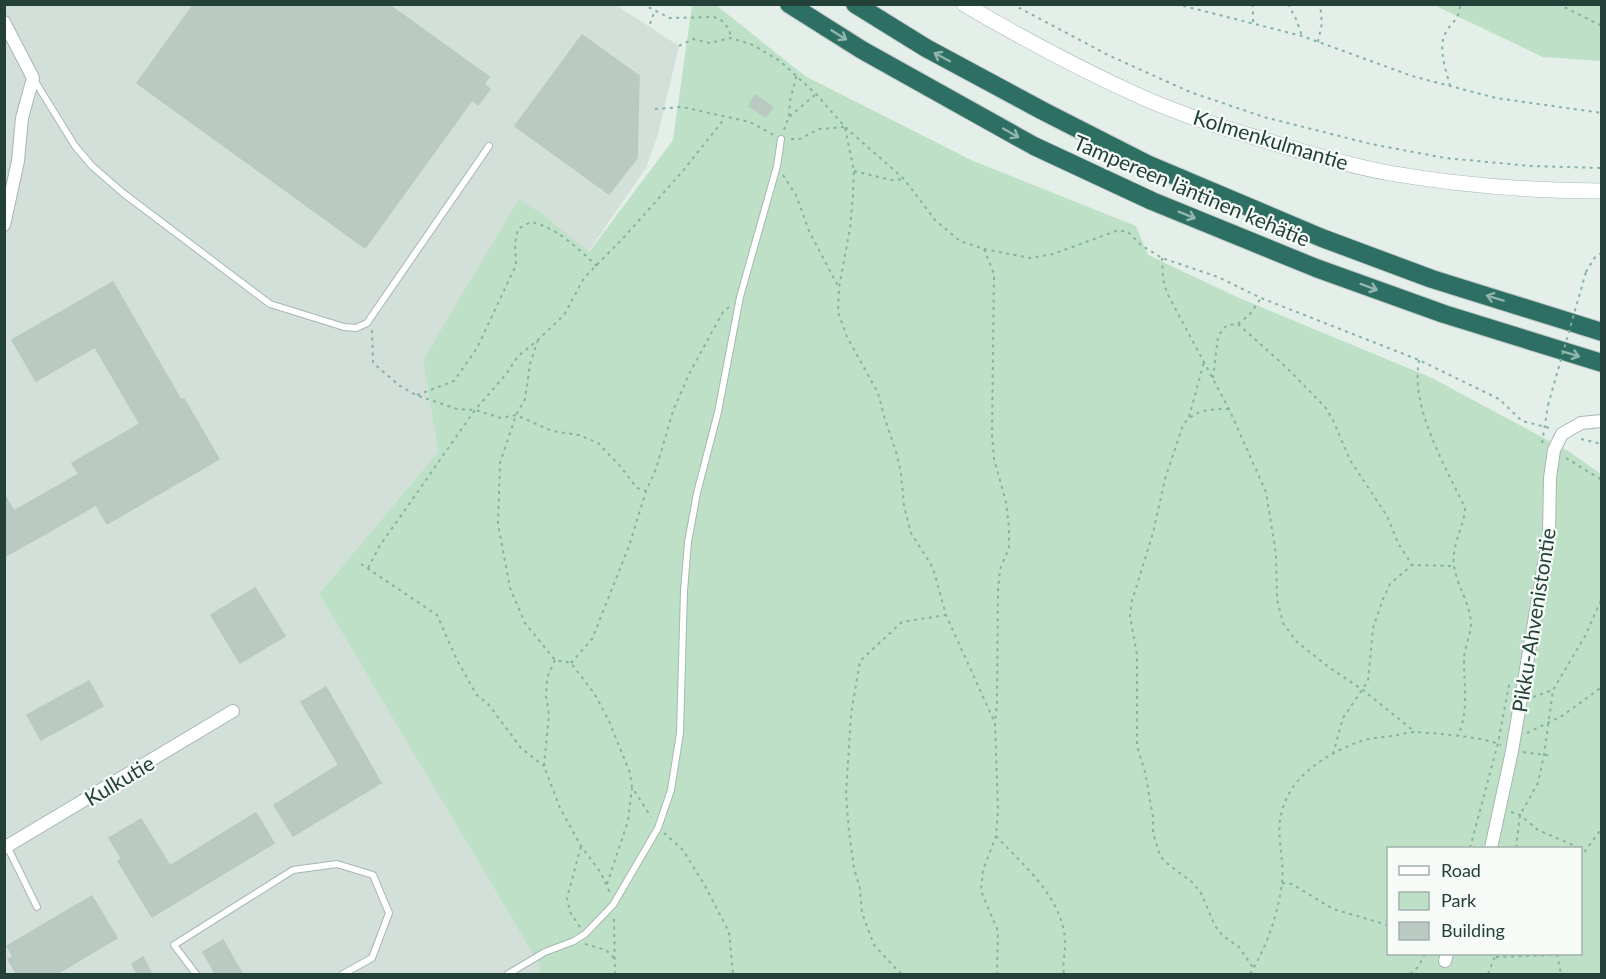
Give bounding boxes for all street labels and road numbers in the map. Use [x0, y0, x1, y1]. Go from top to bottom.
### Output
street label: Kolmenkulmantie [1191, 104, 1351, 174]
street label: Tampereen läntinen kehätie [1070, 129, 1314, 251]
street label: Pikku-Ahvenistontie [1506, 526, 1560, 714]
street label: Kulkutie [80, 750, 158, 810]

